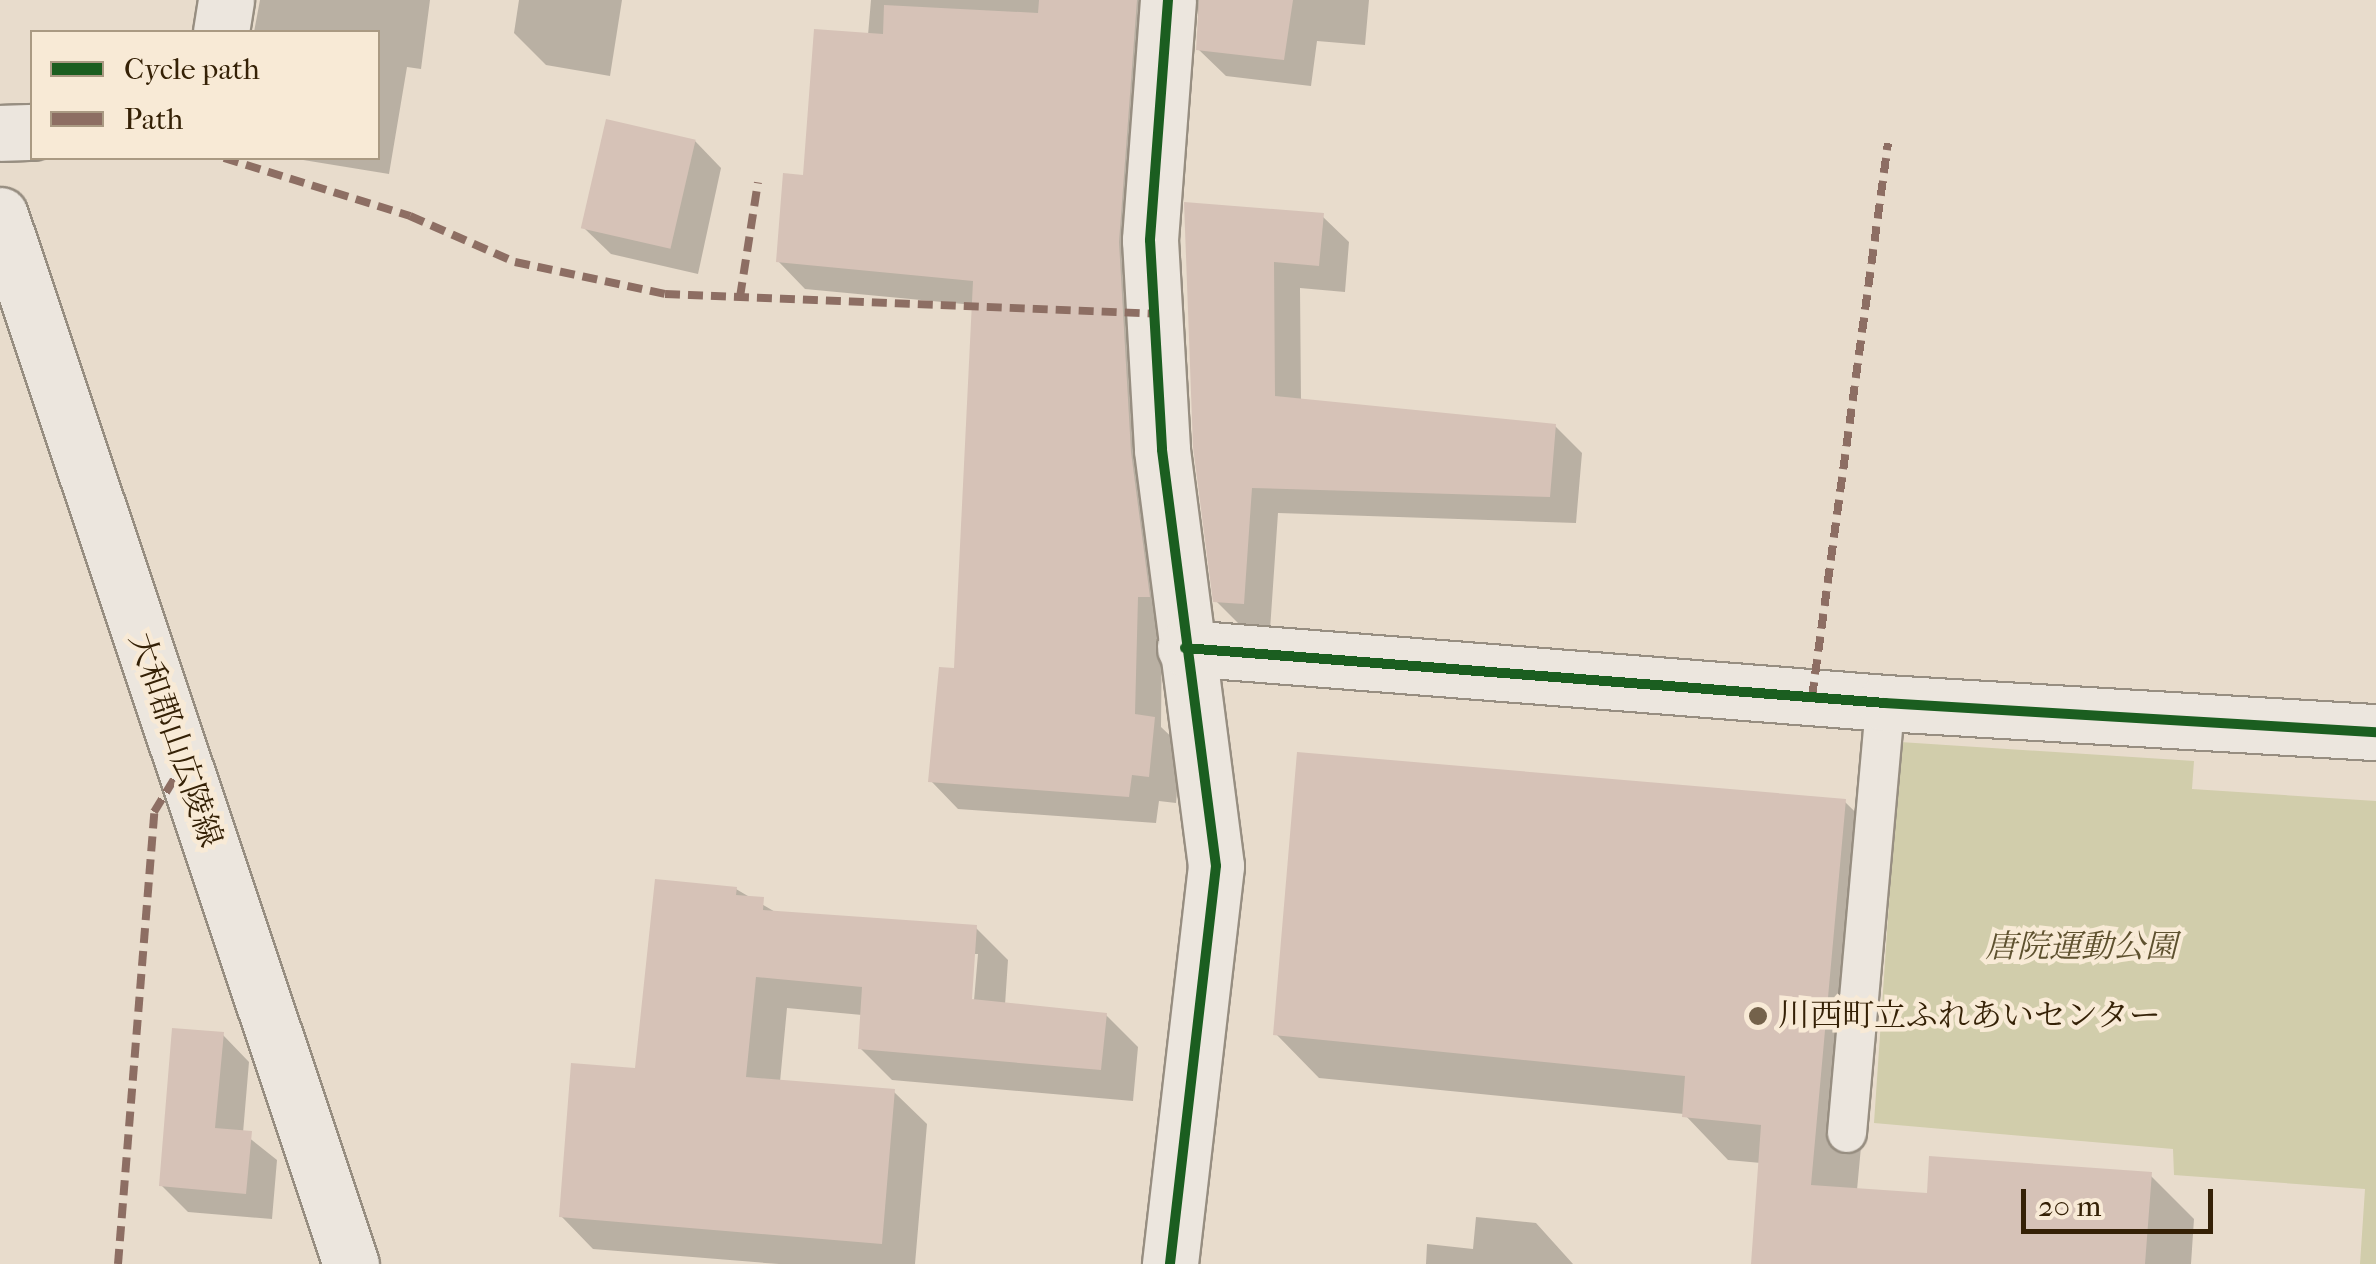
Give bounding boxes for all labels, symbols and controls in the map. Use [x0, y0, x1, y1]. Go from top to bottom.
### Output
legend [30, 30, 380, 160]
text: Cycle path [124, 52, 260, 87]
text: Path [124, 102, 183, 137]
street label: 大和郡山広陵線 [120, 628, 230, 852]
park label: 唐院運動公園 [1985, 928, 2177, 966]
place label: 川西町立ふれあいセンター [1778, 997, 2162, 1035]
marker: 川西町立ふれあいセンター [1747, 1005, 1769, 1027]
scale bar [2026, 1169, 2218, 1231]
text: 20 m [2038, 1189, 2101, 1224]

